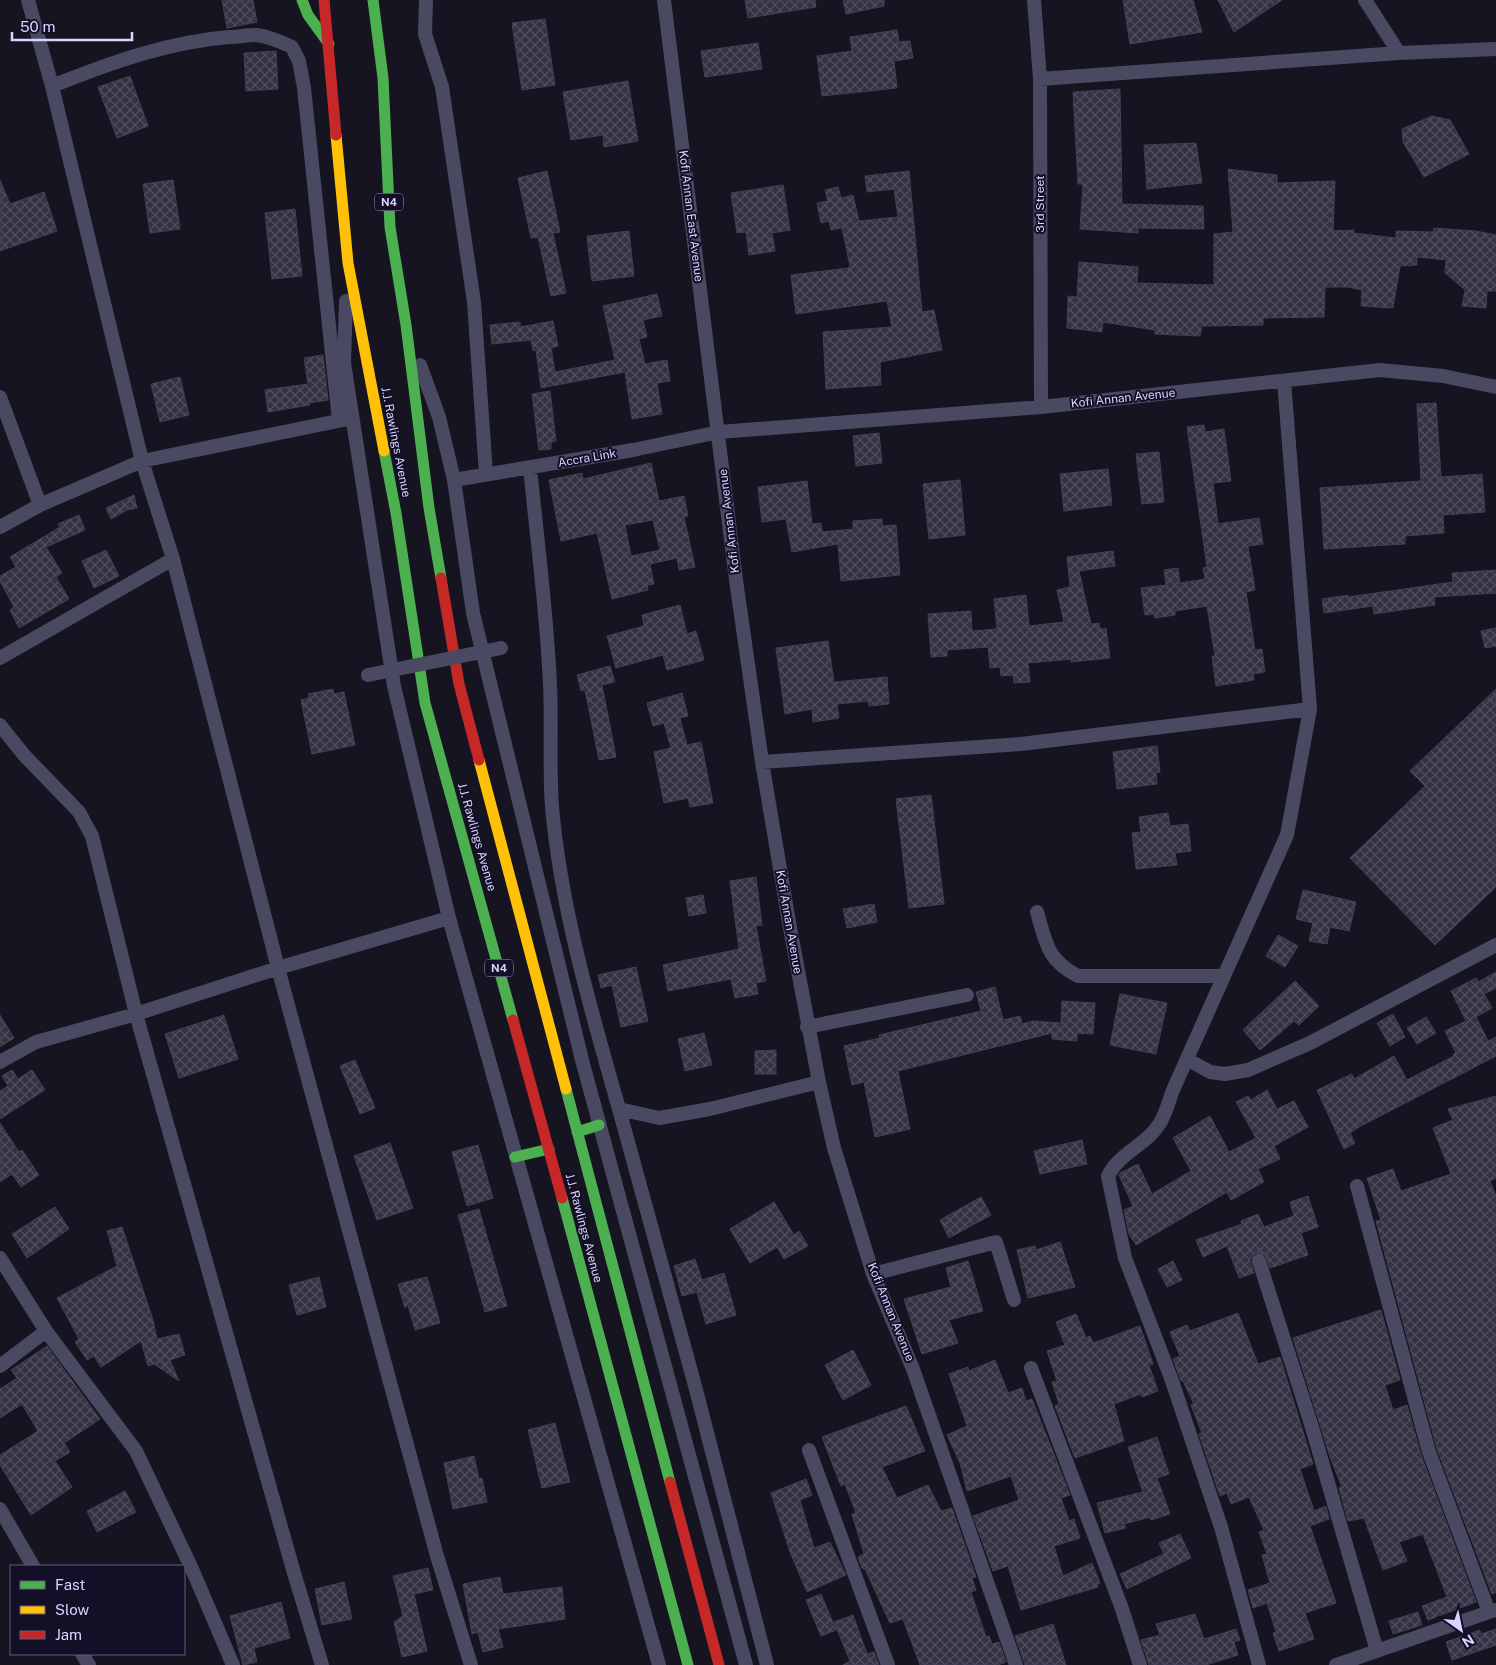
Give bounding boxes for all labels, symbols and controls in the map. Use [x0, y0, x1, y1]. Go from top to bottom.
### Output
scale bar [12, 10, 132, 42]
text: 50 m [20, 18, 55, 35]
street label: Kofi Annan East Avenue [676, 149, 706, 283]
street label: 3rd Street [1033, 175, 1047, 233]
road number: N4 [375, 193, 403, 210]
street label: J.J. Rawlings Avenue [378, 386, 414, 499]
street label: Kofi Annan Avenue [1070, 386, 1176, 410]
street label: Accra Link [557, 446, 618, 470]
street label: Kofi Annan Avenue [716, 468, 742, 574]
street label: J.J. Rawlings Avenue [455, 781, 499, 893]
street label: Kofi Annan Avenue [773, 869, 805, 975]
road number: N4 [485, 960, 513, 976]
street label: J.J. Rawlings Avenue [563, 1172, 605, 1284]
street label: Kofi Annan Avenue [865, 1261, 917, 1363]
legend [10, 1565, 185, 1655]
text: Fast [55, 1576, 85, 1593]
text: Slow [55, 1601, 90, 1618]
north arrow [1436, 1605, 1486, 1655]
text: Jam [55, 1626, 82, 1643]
text: N [1459, 1631, 1477, 1651]

